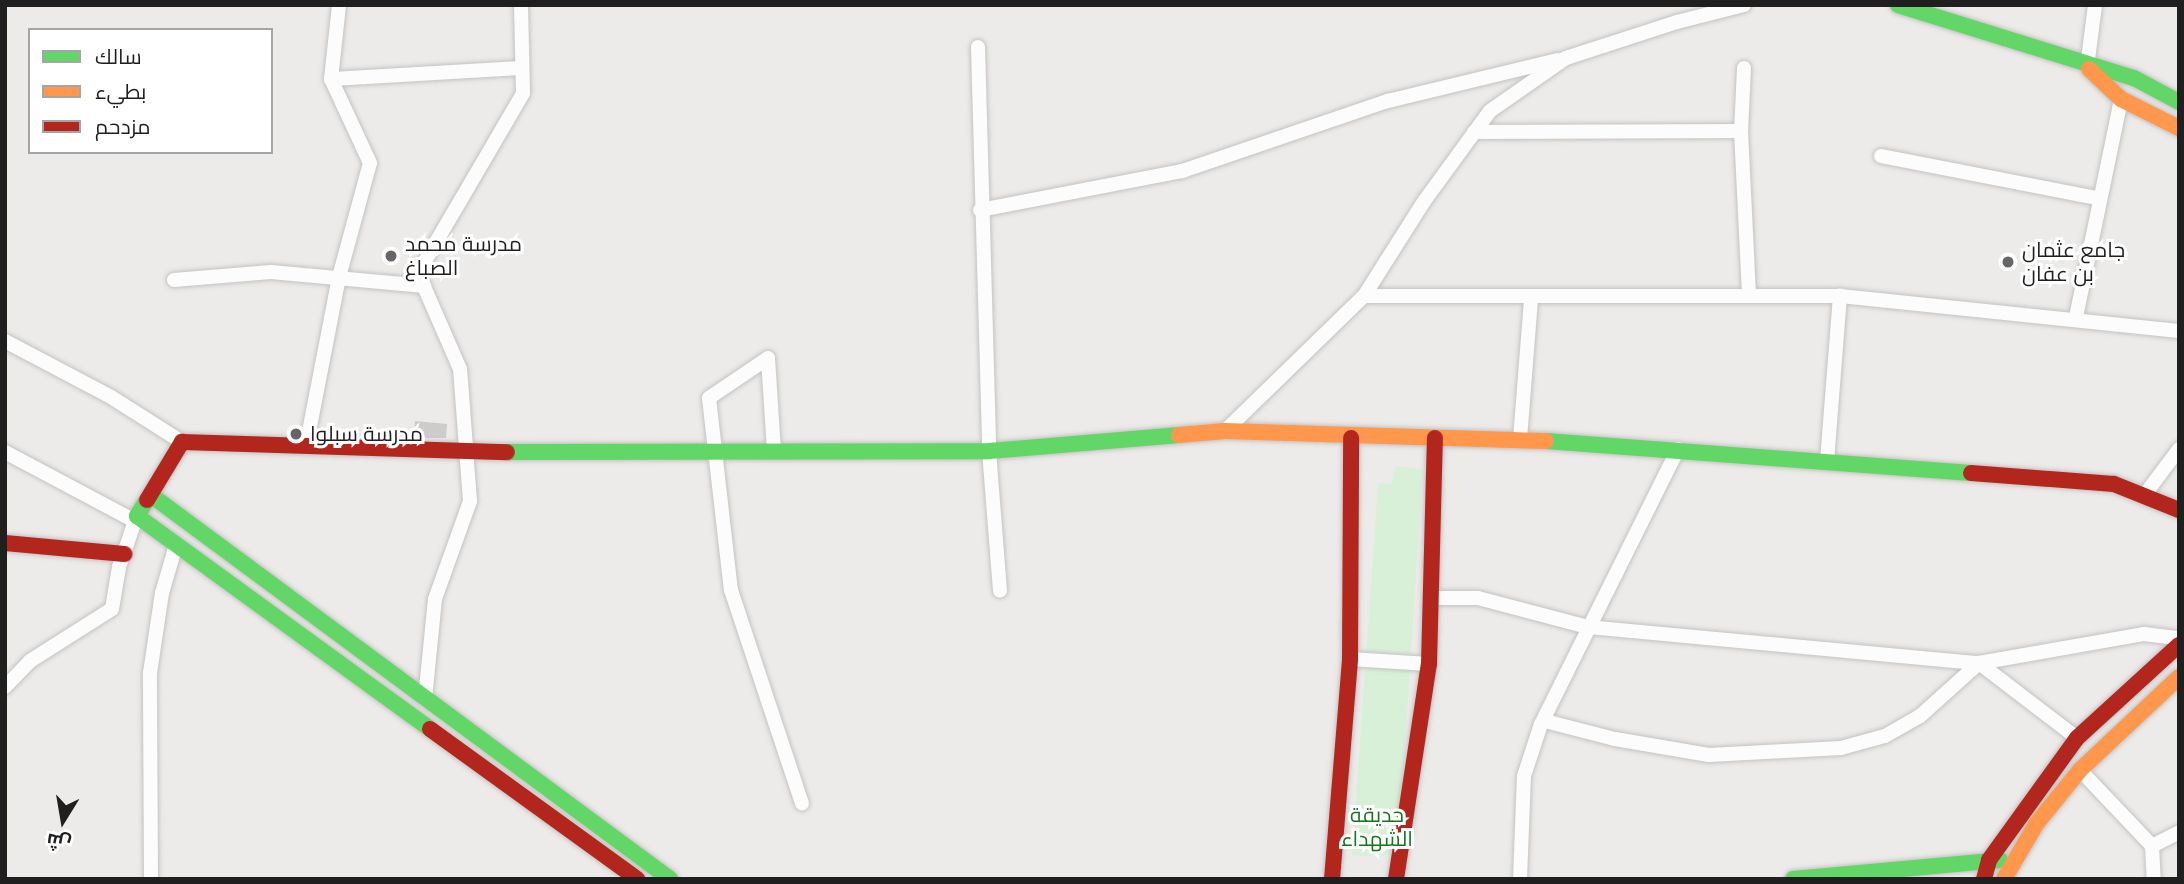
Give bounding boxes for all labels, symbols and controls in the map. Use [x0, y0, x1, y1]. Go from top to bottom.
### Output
legend [28, 28, 273, 154]
text: سالك [95, 44, 142, 70]
text: بطيء [95, 79, 146, 105]
text: مزدحم [95, 114, 150, 140]
place label: مدرسة محمد الصباغ [405, 231, 522, 281]
place label: جامع عثمان بن عفان [2022, 237, 2125, 287]
marker: مدرسة محمد الصباغ [383, 248, 399, 264]
marker: جامع عثمان بن عفان [2000, 254, 2016, 270]
place label: مدرسة سبلوا [310, 421, 423, 447]
marker: مدرسة سبلوا [288, 426, 304, 442]
north arrow [28, 786, 98, 856]
park label: حديقة الشهداء [1341, 802, 1413, 852]
text: ش [45, 828, 73, 856]

